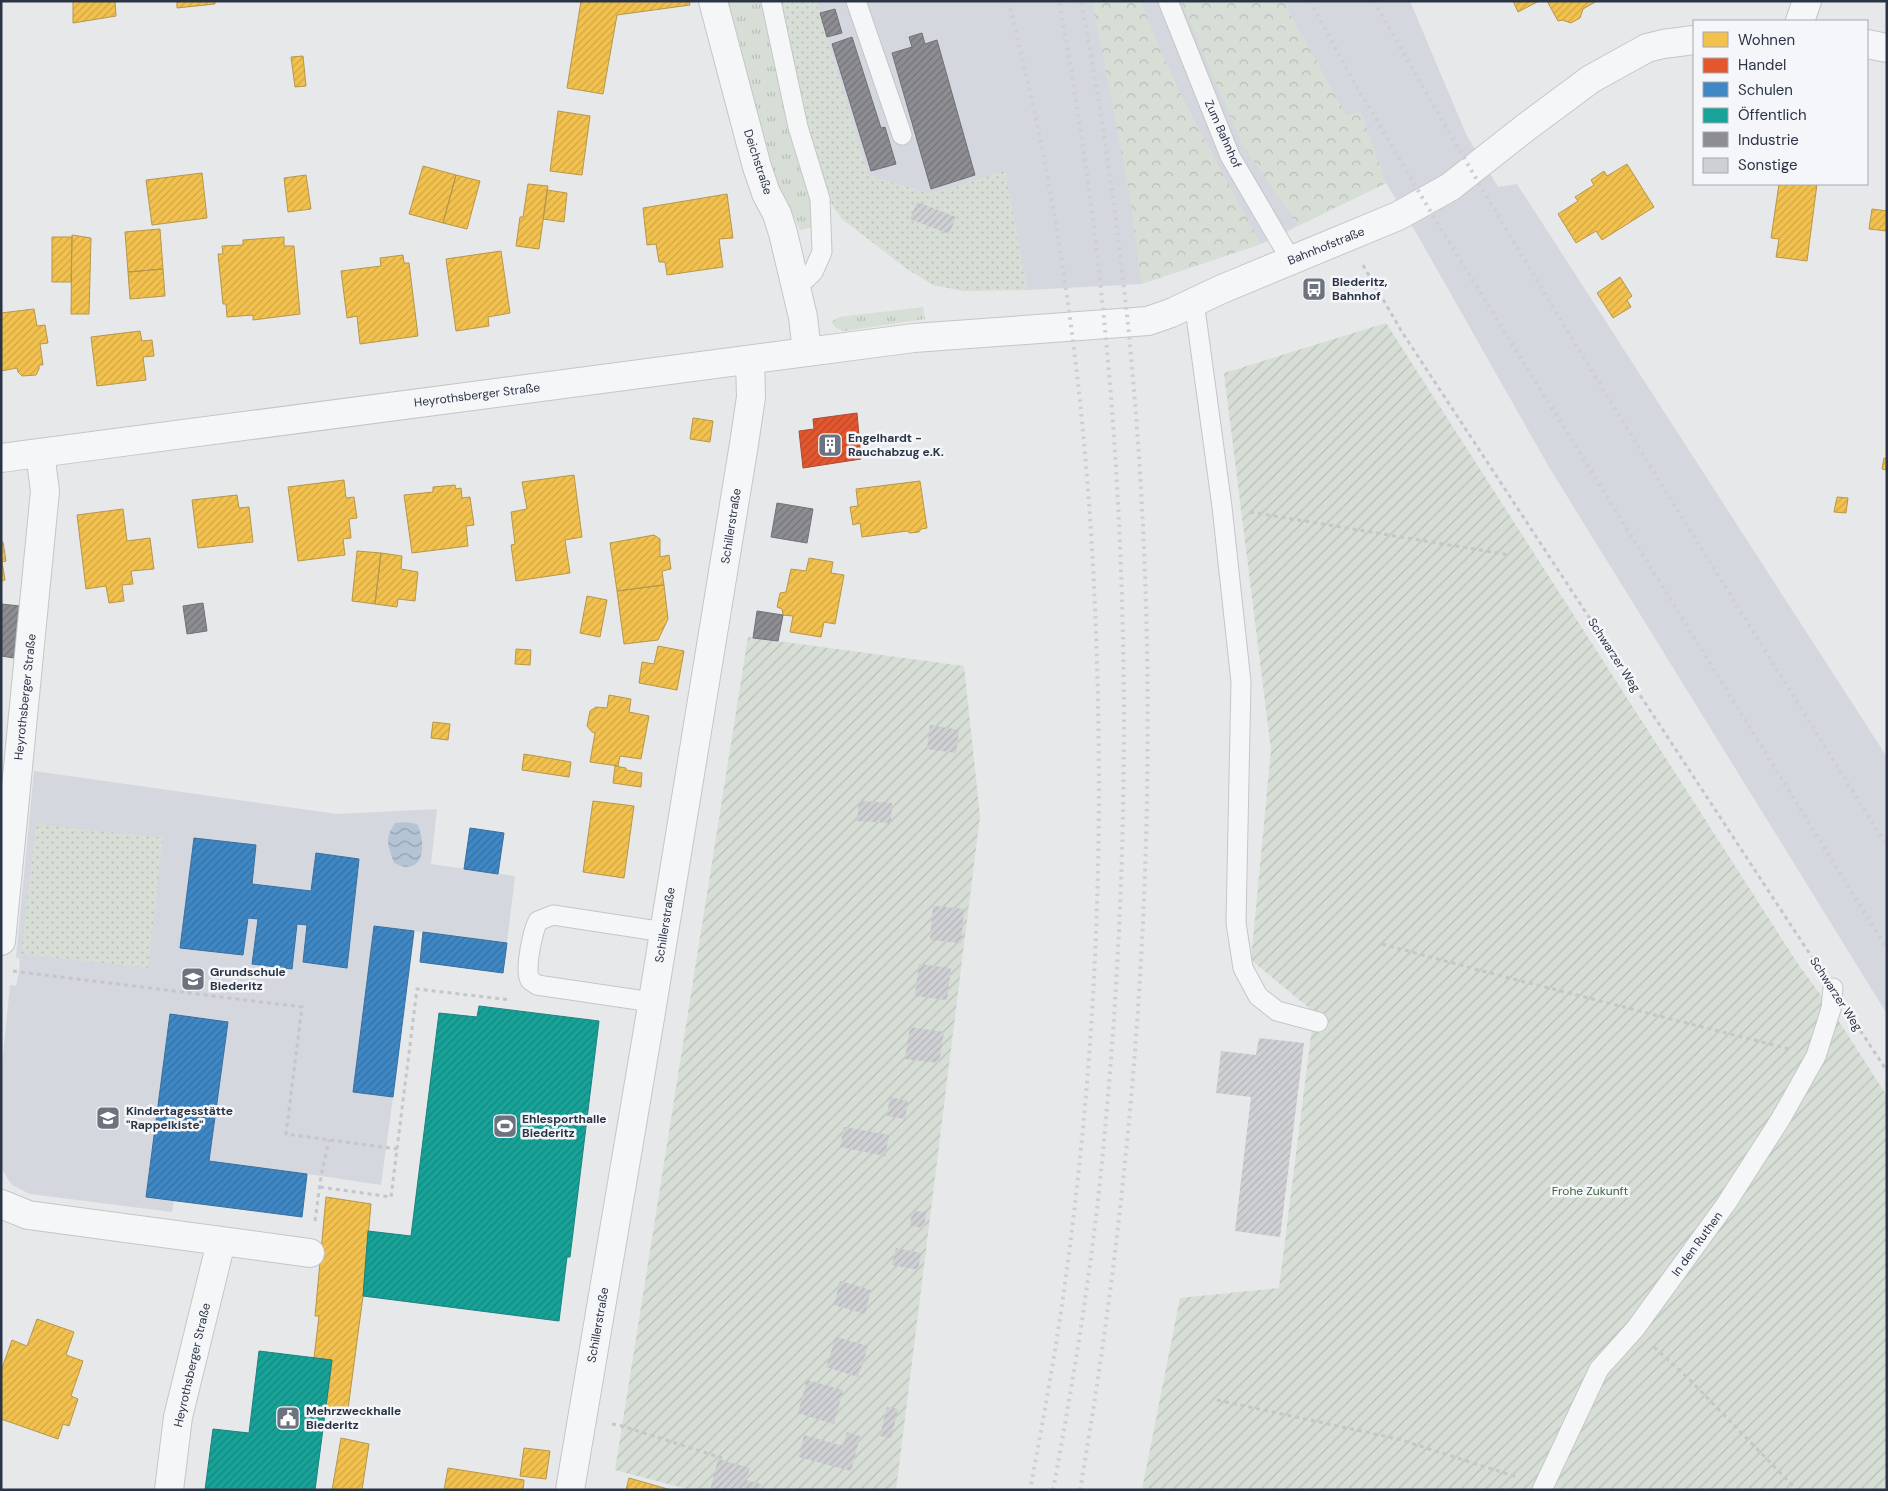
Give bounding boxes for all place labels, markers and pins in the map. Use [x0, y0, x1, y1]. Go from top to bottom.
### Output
place label: Biederitz, Bahnhof [1332, 274, 1388, 304]
bus stop icon: Biederitz, Bahnhof [1301, 276, 1327, 302]
place label: Engelhardt - Rauchabzug e.K. [848, 430, 944, 460]
building icon: Engelhardt - Rauchabzug e.K. [817, 432, 843, 458]
place label: Grundschule Biederitz [210, 964, 286, 994]
school or university icon: Grundschule Biederitz [180, 966, 206, 992]
place label: Kindertagesstätte "Rappelkiste" [126, 1103, 233, 1133]
school or university icon: Kindertagesstätte "Rappelkiste" [95, 1105, 121, 1131]
place label: Ehlesporthalle Biederitz [522, 1111, 607, 1141]
sports icon: Ehlesporthalle Biederitz [492, 1113, 518, 1139]
place label: Mehrzweckhalle Biederitz [306, 1403, 401, 1433]
public building icon: Mehrzweckhalle Biederitz [275, 1405, 301, 1431]

